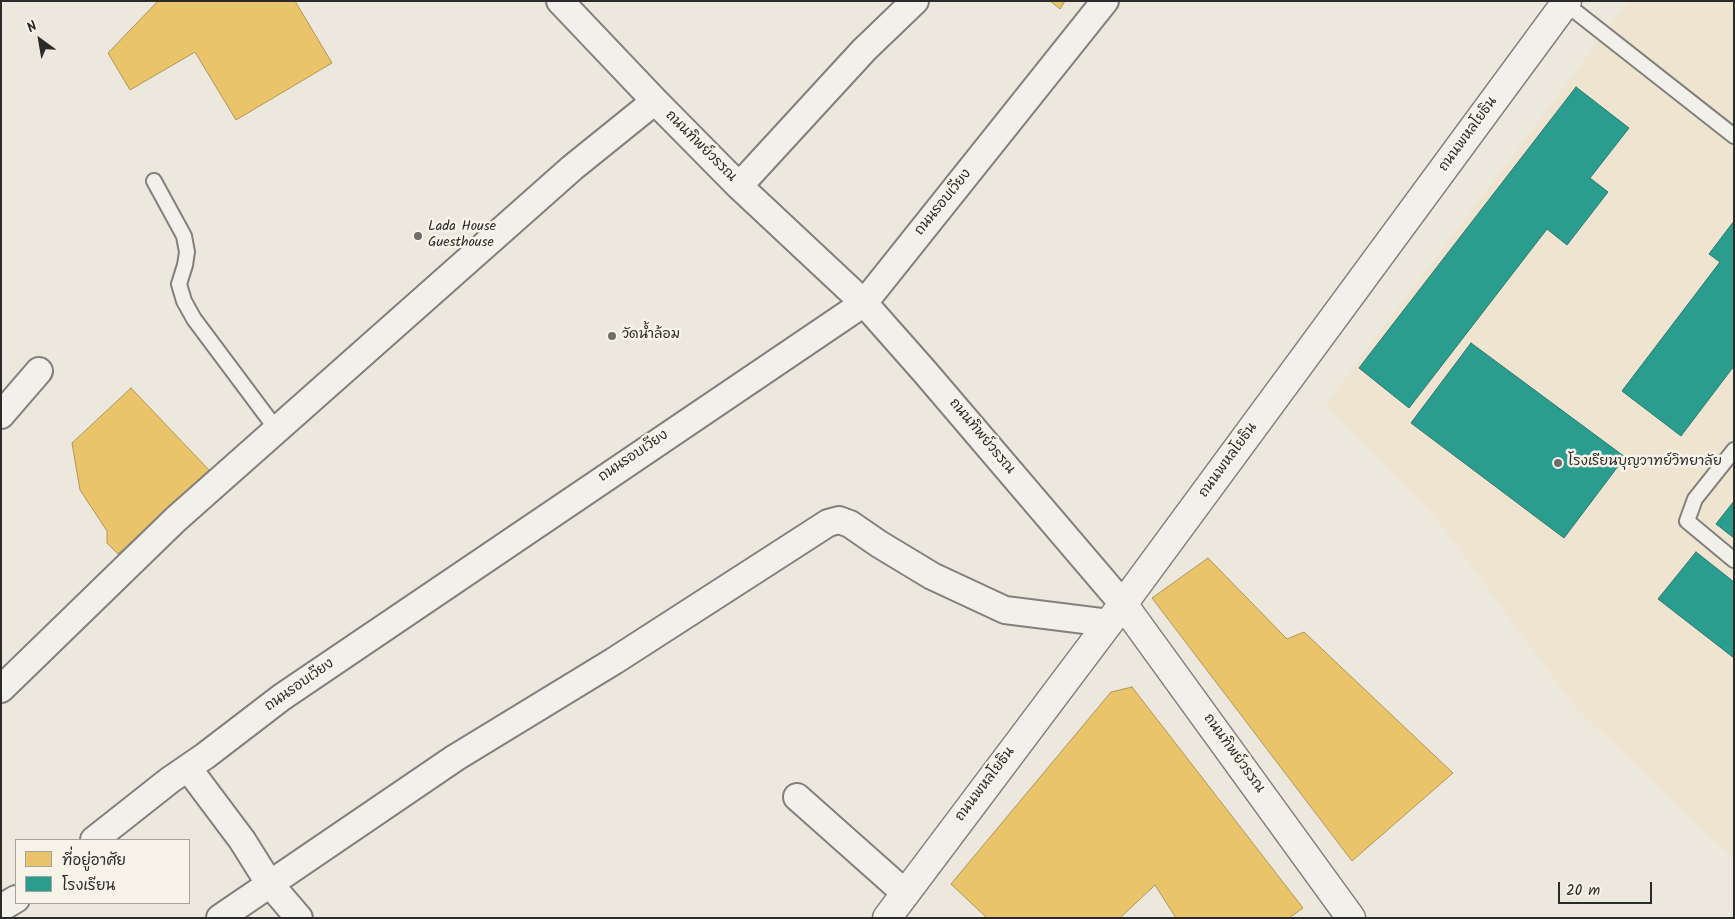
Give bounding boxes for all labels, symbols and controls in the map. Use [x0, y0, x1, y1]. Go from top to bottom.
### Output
north arrow [15, 15, 65, 65]
text: N [22, 16, 42, 39]
street label: ถนนพหลโยธิน [1436, 94, 1502, 176]
street label: ถนนทิพย์วรรณ [661, 108, 739, 186]
street label: ถนนรอบเวียง [912, 166, 976, 240]
place label: Lada House Guesthouse [428, 220, 496, 252]
marker: Lada House Guesthouse [412, 230, 424, 242]
place label: วัดน้ำล้อม [622, 328, 680, 344]
marker: วัดน้ำล้อม [606, 330, 618, 342]
street label: ถนนทิพย์วรรณ [945, 396, 1017, 478]
street label: ถนนพหลโยธิน [1196, 420, 1262, 502]
street label: ถนนรอบเวียง [596, 428, 672, 486]
place label: โรงเรียนบุญวาทย์วิทยาลัย [1568, 455, 1722, 471]
marker: โรงเรียนบุญวาทย์วิทยาลัย [1552, 457, 1564, 469]
street label: ถนนรอบเวียง [262, 656, 338, 716]
street label: ถนนทิพย์วรรณ [1199, 711, 1267, 797]
street label: ถนนพหลโยธิน [953, 745, 1019, 825]
legend [15, 839, 190, 904]
text: ที่อยู่อาศัย [62, 849, 126, 873]
scale bar [1560, 872, 1654, 904]
text: โรงเรียน [62, 874, 116, 898]
text: 20 m [1566, 879, 1600, 903]

